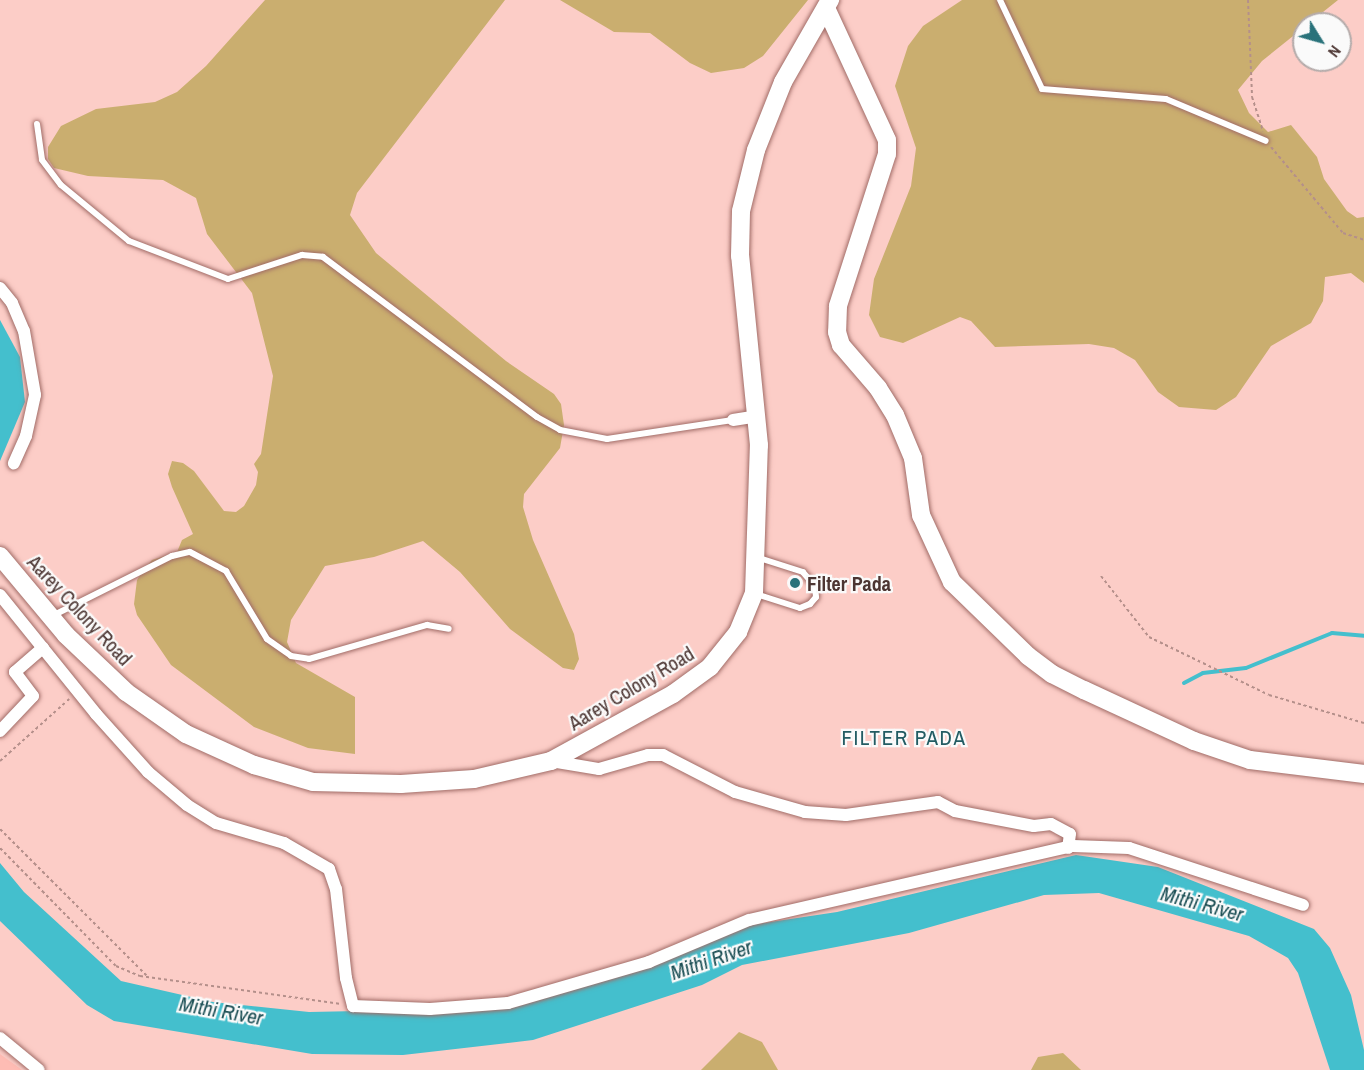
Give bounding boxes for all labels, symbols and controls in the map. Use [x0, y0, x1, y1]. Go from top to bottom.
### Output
north arrow [1292, 12, 1352, 72]
text: N [1323, 41, 1346, 62]
street label: Aarey Colony Road [23, 550, 137, 670]
place label: Filter Pada [807, 571, 891, 595]
marker: Filter Pada [788, 576, 802, 590]
street label: Aarey Colony Road [564, 641, 698, 735]
district label: FILTER PADA [842, 725, 966, 751]
water label: Mithi River [1158, 881, 1246, 927]
water label: Mithi River [667, 934, 755, 986]
water label: Mithi River [177, 991, 265, 1031]

